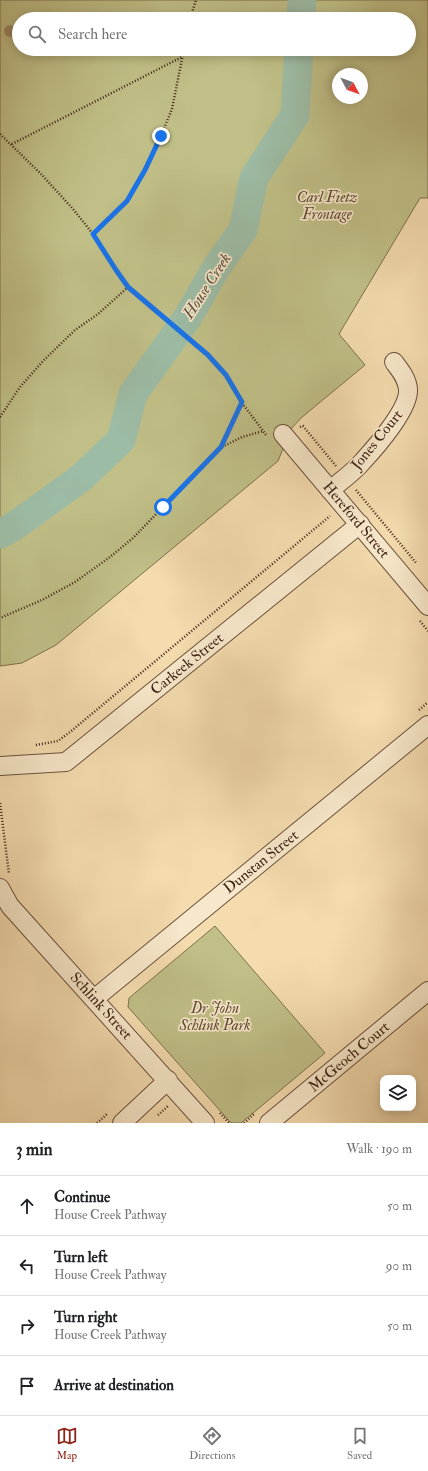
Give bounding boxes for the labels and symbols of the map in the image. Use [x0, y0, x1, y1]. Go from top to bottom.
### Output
north arrow [332, 68, 368, 104]
route end [152, 127, 170, 145]
park label: Carl Fietz Frontage [297, 188, 357, 224]
water label: House Creek [178, 249, 236, 323]
street label: Jones Court [346, 406, 408, 475]
street label: Hereford Street [318, 478, 394, 562]
route start [154, 498, 172, 516]
street label: Carkeek Street [147, 629, 228, 699]
street label: Dunstan Street [220, 826, 302, 898]
street label: Schlink Street [66, 968, 136, 1044]
park label: Dr John Schlink Park [179, 999, 250, 1035]
street label: McGeoch Court [305, 1018, 393, 1096]

